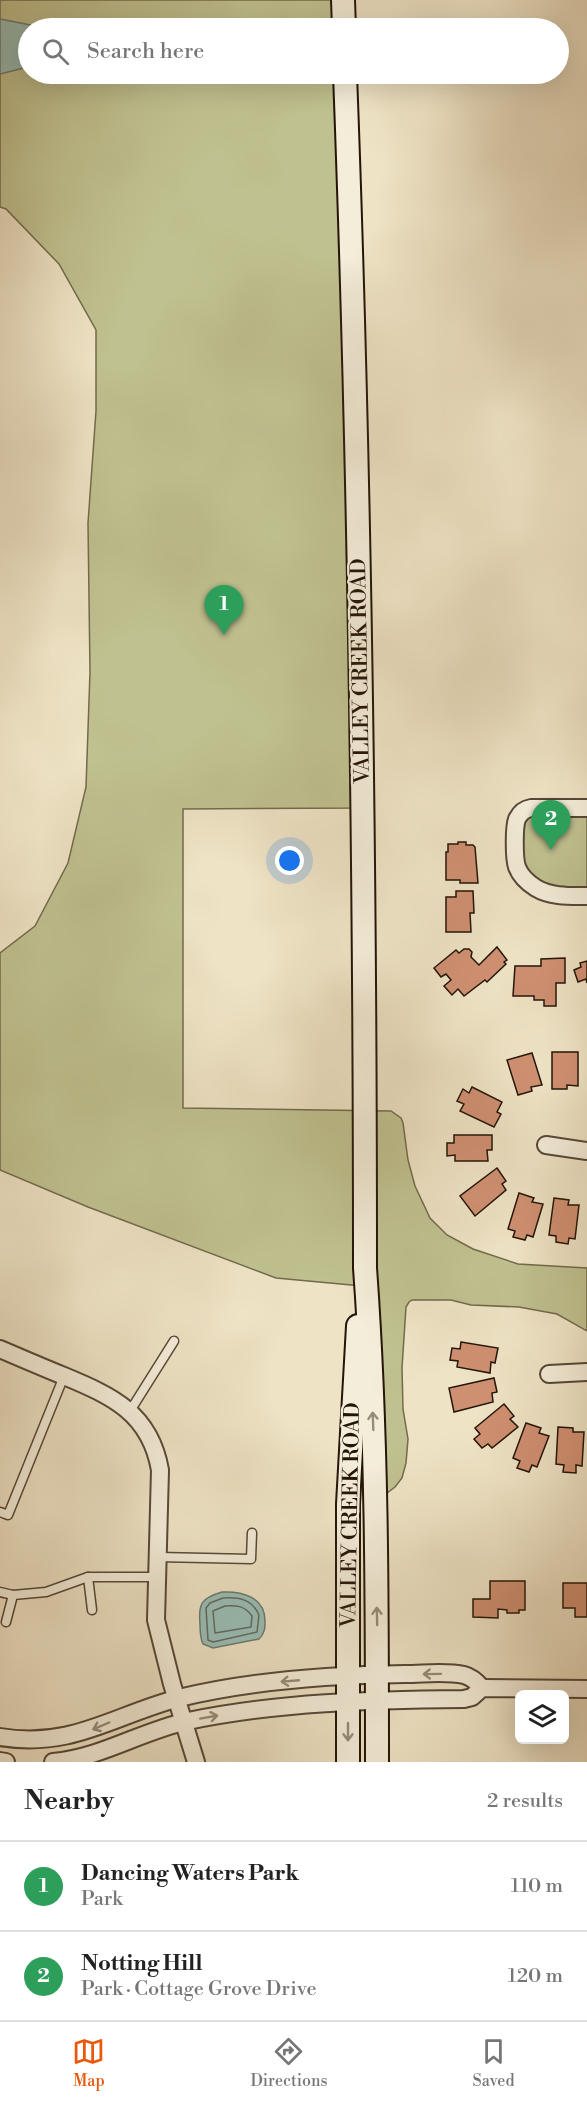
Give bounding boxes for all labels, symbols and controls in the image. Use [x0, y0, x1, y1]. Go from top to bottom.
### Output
search box [18, 18, 569, 84]
icon: search [39, 35, 72, 68]
text: Search here [87, 38, 204, 65]
street label: VALLEY CREEK ROAD [346, 558, 376, 785]
pin: 1 [204, 586, 244, 635]
pin: 2 [532, 800, 570, 850]
your location [275, 846, 304, 875]
street label: VALLEY CREEK ROAD [336, 1402, 366, 1629]
one-way arrow [367, 1412, 378, 1431]
one-way arrow [371, 1606, 383, 1626]
one-way arrow [423, 1668, 443, 1680]
one-way arrow [280, 1676, 300, 1687]
map controls [515, 1690, 569, 1744]
button: layers [515, 1690, 569, 1744]
one-way arrow [199, 1711, 219, 1722]
one-way arrow [92, 1721, 111, 1732]
one-way arrow [342, 1721, 354, 1741]
text: Nearby [24, 1785, 114, 1817]
text: 2 results [487, 1789, 563, 1814]
text: Dancing Waters Park [81, 1860, 299, 1887]
text: 1 [39, 1874, 48, 1899]
text: 110 m [511, 1874, 563, 1899]
text: Park [81, 1887, 123, 1912]
text: Notting Hill [81, 1950, 202, 1977]
text: 2 [37, 1964, 50, 1989]
text: 120 m [508, 1964, 563, 1989]
text: Park · Cottage Grove Drive [81, 1977, 317, 2002]
tab: Map [72, 2035, 105, 2091]
tab: Directions [250, 2035, 328, 2091]
tab: Saved [472, 2035, 515, 2091]

